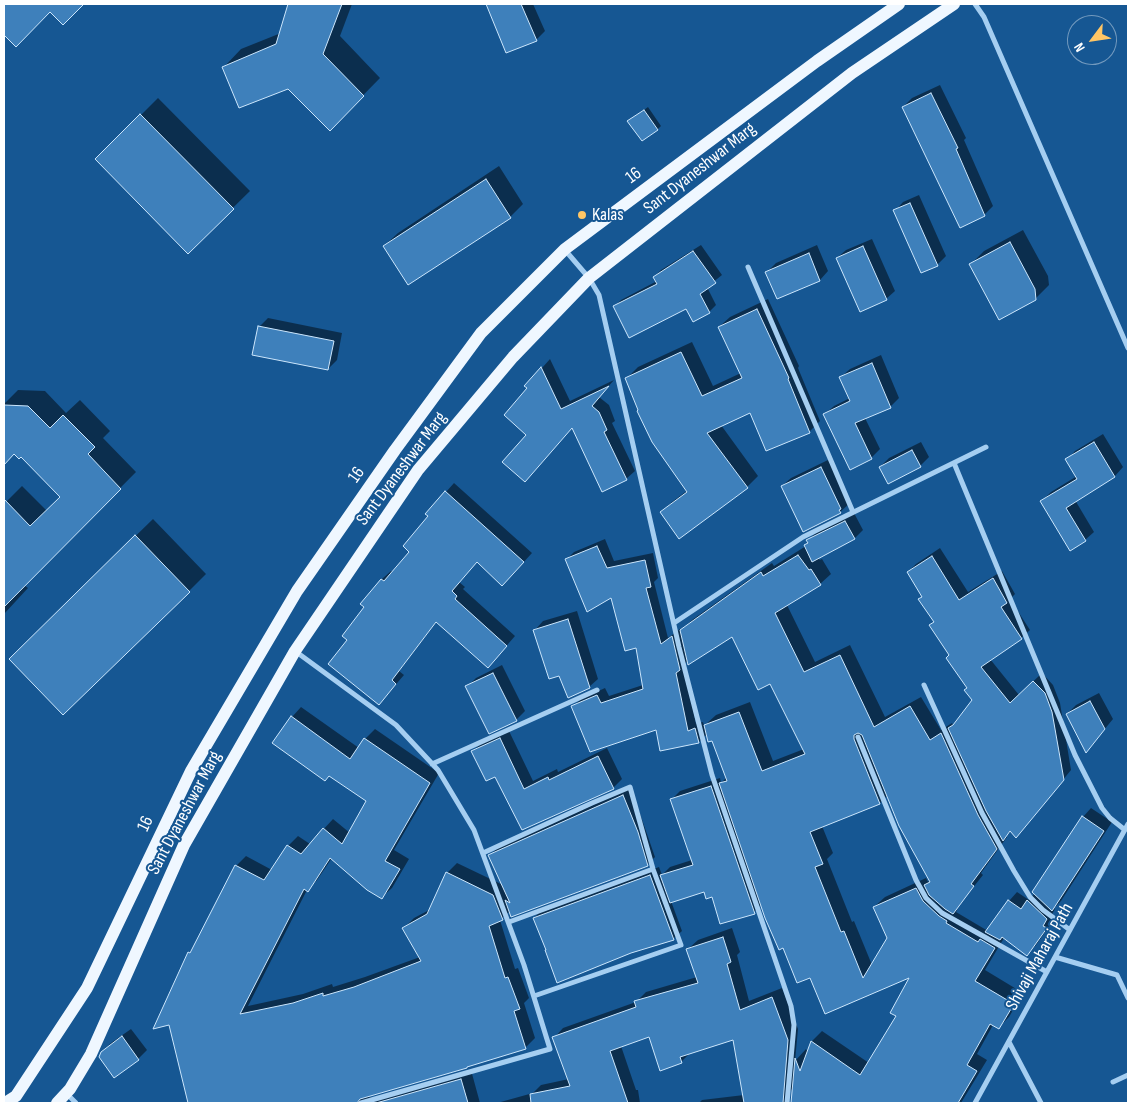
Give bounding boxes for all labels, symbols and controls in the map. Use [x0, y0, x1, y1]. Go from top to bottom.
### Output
north arrow [1067, 15, 1117, 65]
text: N [1070, 40, 1089, 55]
street label: Sant Dyaneshwar Marg [640, 118, 760, 220]
street label: 16 [622, 163, 646, 189]
place label: Kalas [592, 204, 624, 226]
marker: Kalas [576, 209, 588, 221]
street label: Sant Dyaneshwar Marg [352, 408, 452, 530]
street label: 16 [344, 463, 370, 487]
street label: Sant Dyaneshwar Marg [143, 748, 227, 878]
street label: 16 [133, 813, 159, 835]
street label: Shivaji Maharaj Path [1002, 900, 1078, 1014]

